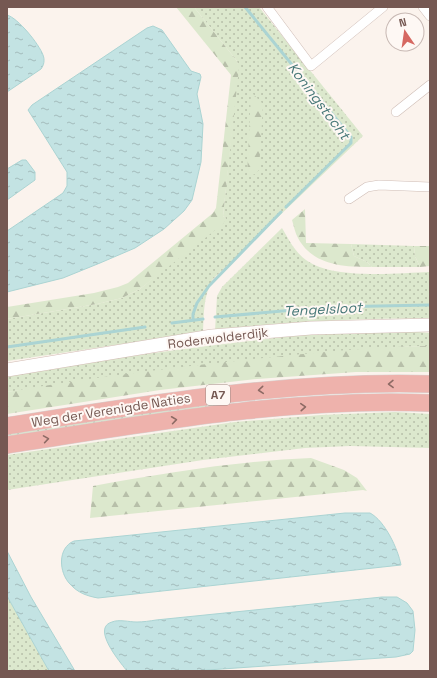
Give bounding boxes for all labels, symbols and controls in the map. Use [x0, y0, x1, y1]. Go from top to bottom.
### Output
north arrow [385, 12, 425, 52]
text: N [398, 15, 408, 30]
water label: Koningstocht [284, 59, 355, 144]
water label: Tengelsloot [283, 298, 364, 320]
street label: Roderwolderdijk [167, 323, 269, 353]
one-way arrow [388, 379, 394, 388]
road number: A7 [206, 385, 230, 405]
one-way arrow [258, 386, 264, 395]
street label: Weg der Verenigde Naties [30, 389, 192, 431]
one-way arrow [300, 402, 306, 411]
one-way arrow [171, 416, 177, 425]
one-way arrow [42, 435, 49, 444]

